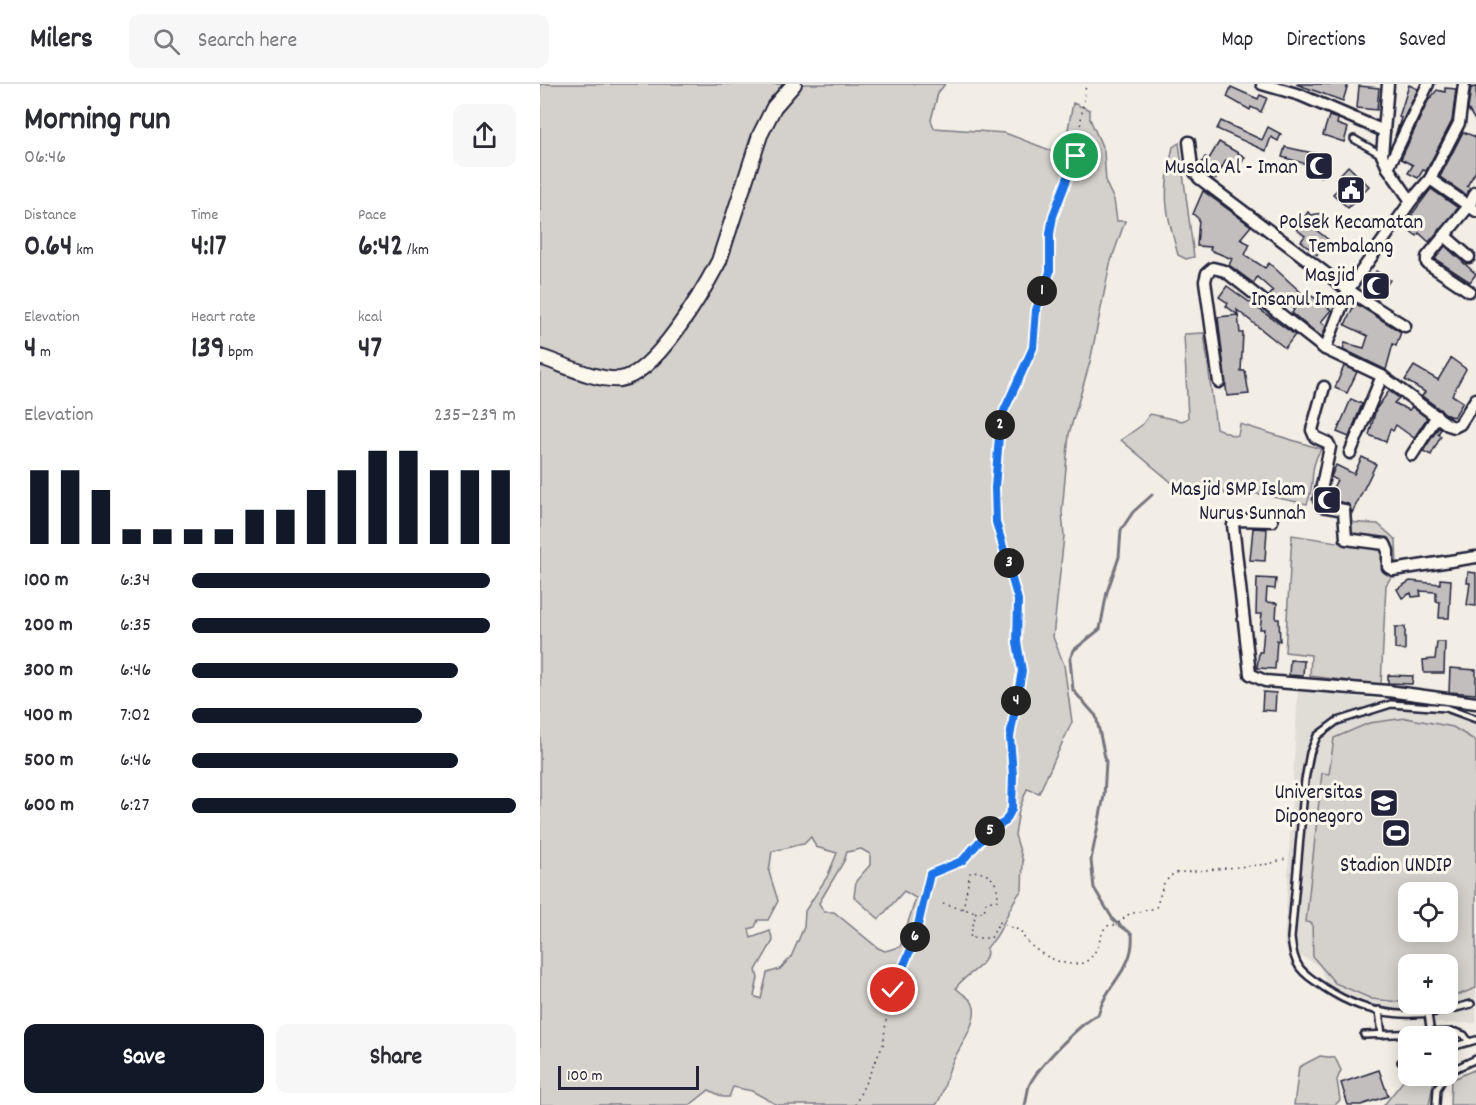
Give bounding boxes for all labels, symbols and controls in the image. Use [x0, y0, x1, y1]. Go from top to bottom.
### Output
search box [129, 14, 549, 68]
text: Milers [30, 21, 93, 61]
icon: search [150, 25, 183, 58]
text: Search here [198, 26, 297, 57]
text: Map [1222, 26, 1253, 56]
text: Directions [1286, 26, 1366, 56]
text: Saved [1399, 26, 1446, 56]
text: Morning run [24, 98, 171, 145]
button: share [453, 104, 516, 167]
pin [1050, 130, 1101, 181]
icon: arrive [1059, 139, 1092, 172]
text: 06:46 [24, 144, 66, 172]
mosque icon: Musala Al - Iman [1303, 150, 1335, 182]
place label: Musala Al - Iman [1165, 154, 1298, 184]
public building icon: Polsek Kecamatan Tembalang [1335, 174, 1367, 206]
text: Distance [24, 204, 76, 227]
text: Time [191, 204, 218, 227]
text: Pace [358, 204, 386, 227]
place label: Polsek Kecamatan Tembalang [1279, 209, 1423, 263]
text: 0.64 [24, 227, 72, 270]
text: 4:17 [191, 227, 227, 270]
text: 6:42 [358, 227, 403, 270]
text: km [72, 239, 94, 262]
text: /km [403, 239, 429, 262]
place label: Masjid Insanul Iman [1251, 262, 1355, 316]
mosque icon: Masjid Insanul Iman [1360, 270, 1392, 302]
pin: 1 [1027, 276, 1057, 306]
text: 1 [1040, 279, 1044, 302]
text: Elevation [24, 306, 80, 329]
text: Heart rate [191, 306, 256, 329]
text: kcal [358, 306, 382, 329]
text: 4 [24, 329, 36, 372]
text: 139 [191, 329, 225, 372]
text: 47 [358, 329, 382, 372]
text: m [36, 341, 51, 364]
text: bpm [225, 341, 254, 364]
text: Elevation [24, 402, 94, 430]
text: 235–239 m [434, 402, 516, 430]
pin: 2 [985, 410, 1015, 440]
text: 2 [997, 413, 1004, 436]
place label: Masjid SMP Islam Nurus Sunnah [1170, 476, 1306, 530]
mosque icon: Masjid SMP Islam Nurus Sunnah [1311, 484, 1343, 516]
pin: 3 [994, 548, 1024, 578]
text: 3 [1005, 551, 1013, 574]
text: 100 m [24, 567, 69, 595]
text: 6:34 [120, 567, 150, 595]
text: 200 m [24, 612, 73, 640]
text: 6:35 [120, 612, 151, 640]
text: 300 m [24, 657, 73, 685]
text: 6:46 [120, 657, 151, 685]
pin: 4 [1001, 686, 1031, 716]
text: 4 [1013, 689, 1019, 712]
text: 400 m [24, 702, 72, 730]
text: 7:02 [120, 702, 151, 730]
text: 500 m [24, 747, 73, 775]
text: 6:46 [120, 747, 151, 775]
place label: Universitas Diponegoro [1274, 779, 1363, 833]
school or university icon: Universitas Diponegoro [1368, 787, 1400, 819]
text: 600 m [24, 792, 74, 820]
text: 6:27 [120, 792, 150, 820]
pin: 5 [975, 816, 1005, 846]
sports icon: Stadion UNDIP [1380, 817, 1412, 849]
text: 5 [986, 819, 994, 842]
place label: Stadion UNDIP [1340, 852, 1452, 882]
map controls [1398, 882, 1458, 1086]
button: locate [1398, 882, 1458, 942]
pin: 6 [900, 922, 930, 952]
text: 6 [911, 925, 919, 948]
button: + [1398, 954, 1458, 1014]
pin [867, 964, 918, 1015]
icon: check [876, 973, 909, 1006]
button: Save [24, 1024, 264, 1093]
button: Share [276, 1024, 516, 1093]
button: − [1398, 1026, 1458, 1086]
scale bar [558, 1063, 699, 1090]
text: 100 m [567, 1065, 603, 1088]

